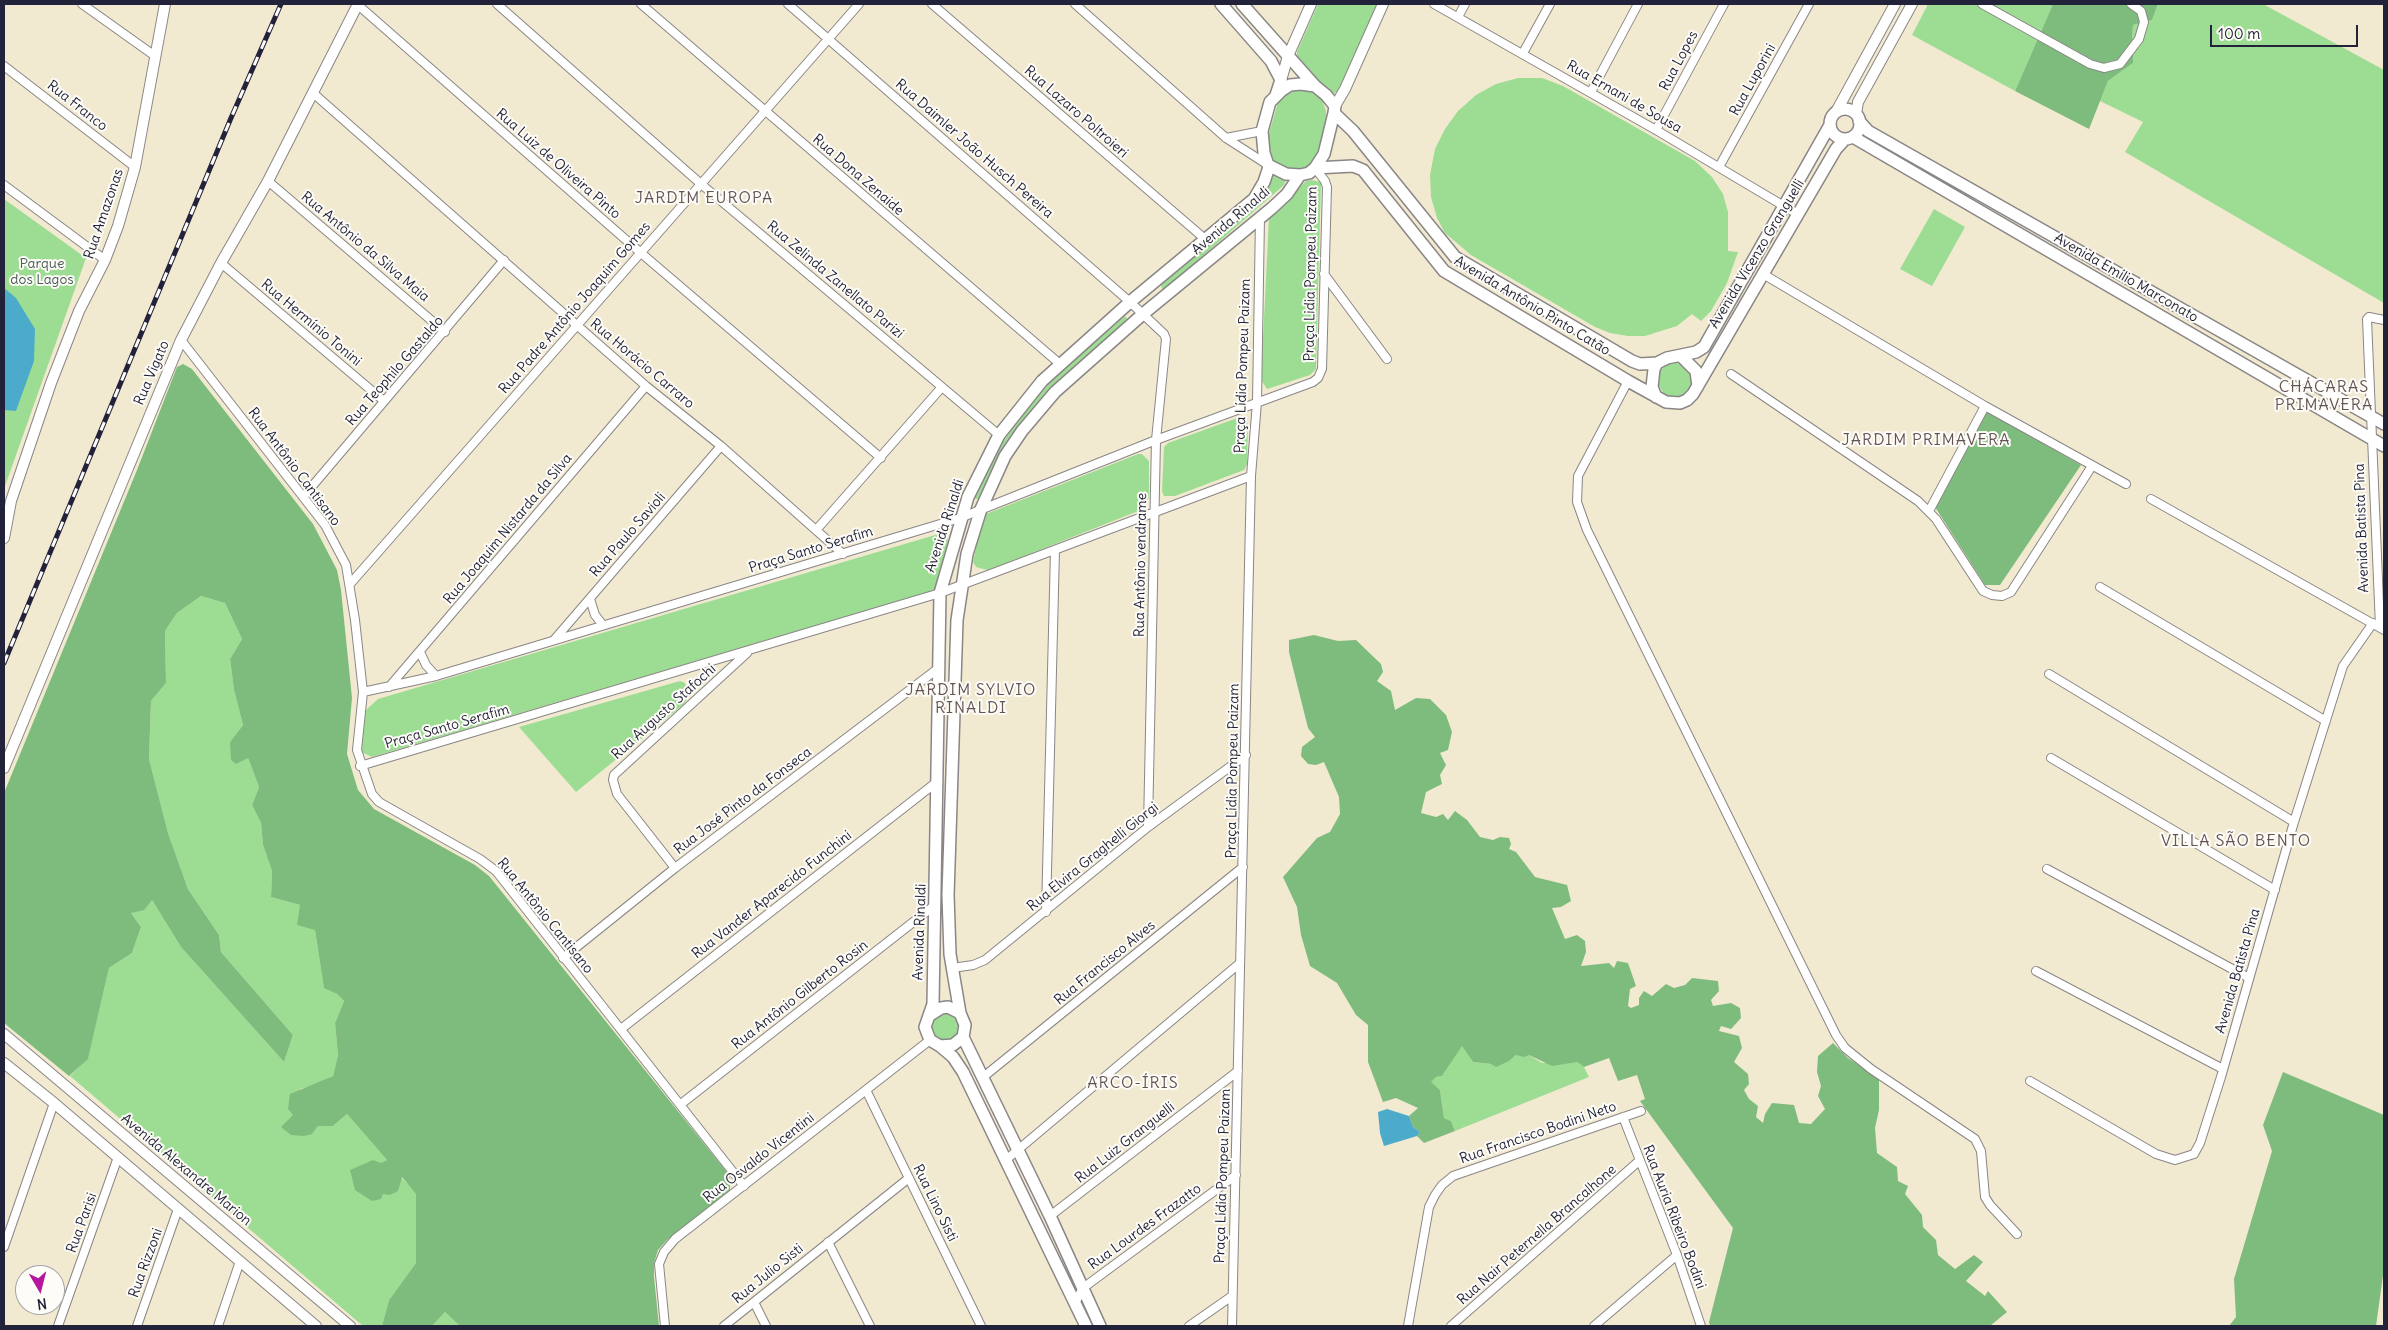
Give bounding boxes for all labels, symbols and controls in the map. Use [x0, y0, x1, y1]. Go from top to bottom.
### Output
scale bar [2213, 15, 2360, 47]
text: 100 m [2218, 24, 2260, 43]
street label: Rua Lopes [1656, 28, 1702, 94]
street label: Rua Luporini [1726, 41, 1780, 119]
street label: Rua Ernani de Sousa [1563, 57, 1685, 137]
street label: Rua Lazaro Poltroieri [1021, 62, 1131, 162]
street label: Rua Daimler João Husch Pereira [892, 76, 1056, 222]
street label: Rua Franco [43, 77, 111, 135]
street label: Rua Luiz de Oliveira Pinto [492, 105, 624, 223]
street label: Rua Dona Zenaide [809, 131, 907, 219]
street label: Rua Amazonas [81, 167, 127, 261]
street label: Avenida Vicenzo Granguelli [1706, 176, 1808, 332]
street label: Avenida Rinaldi [1189, 183, 1273, 259]
street label: Praça Lidia Pompeu Paizam [1301, 186, 1321, 362]
street label: Rua Antônio da Silva Maia [297, 188, 433, 306]
district label: JARDIM EUROPA [633, 188, 775, 208]
street label: Rua Zelinda Zanellato Parizi [763, 218, 907, 342]
street label: Rua Padre Antônio Joaquim Gomes [496, 219, 654, 397]
street label: Avenida Emílio Marconato [2051, 230, 2201, 326]
street label: Avenida Antônio Pinto Catão [1451, 253, 1613, 359]
park label: Parque dos Lagos [10, 256, 74, 288]
street label: Rua Hermínio Tonini [257, 276, 365, 370]
street label: Praça Lídia Pompeu Paizam [1232, 278, 1254, 454]
street label: Rua Teophilo Gastaldo [343, 313, 447, 429]
street label: Rua Horácio Carraro [586, 315, 698, 413]
street label: Rua Vigato [131, 338, 173, 408]
district label: CHÁCARAS PRIMAVERA [2274, 377, 2374, 415]
street label: Rua Antônio Cantisano [244, 405, 344, 529]
district label: JARDIM PRIMAVERA [1840, 430, 2012, 450]
street label: Rua Joaquim Nistarda da Silva [440, 450, 576, 608]
street label: Avenida Batista Pina [2351, 463, 2373, 593]
street label: Avenida Rinaldi [922, 477, 968, 575]
street label: Rua Paulo Savioli [587, 489, 669, 581]
street label: Rua Antônio vendrame [1131, 493, 1151, 637]
street label: Praça Santo Serafim [747, 523, 875, 577]
street label: Rua Augusto Stafochi [608, 661, 720, 763]
district label: JARDIM SYLVIO RINALDI [904, 680, 1038, 718]
street label: Praça Lídia Pompeu Paizam [1223, 683, 1243, 859]
street label: Praça Santo Serafim [383, 701, 511, 753]
street label: Rua José Pinto da Fonseca [671, 744, 815, 858]
street label: Rua Elvira Graghelli Giorgi [1024, 799, 1162, 915]
street label: Rua Vander Aparecido Funchini [689, 827, 855, 963]
district label: VILLA SÃO BENTO [2159, 831, 2313, 851]
street label: Rua Antônio Cantisano [493, 855, 597, 977]
street label: Avenida Rinaldi [910, 883, 930, 981]
street label: Avenida Batista Pina [2212, 907, 2264, 1035]
street label: Rua Francisco Alves [1051, 917, 1159, 1009]
street label: Rua Antônio Gilberto Rosin [729, 937, 871, 1053]
district label: ARCO-ÍRIS [1086, 1073, 1180, 1093]
street label: Praça Lídia Pompeu Paizam [1212, 1088, 1234, 1264]
street label: Rua Francisco Bodini Neto [1457, 1098, 1619, 1168]
street label: Rua Luiz Granguelli [1072, 1099, 1178, 1187]
street label: Rua Osvaldo Vicentini [700, 1109, 818, 1207]
street label: Avenida Alexandre Marion [117, 1111, 255, 1229]
street label: Rua Auria Ribeiro Bodini [1639, 1143, 1709, 1291]
street label: Rua Nair Peternella Brancalhone [1454, 1161, 1620, 1309]
street label: Rua Lino Sisti [909, 1162, 961, 1244]
street label: Rua Lourdes Frazatto [1085, 1180, 1205, 1274]
street label: Rua Parisi [63, 1191, 101, 1255]
street label: Rua Rizzoni [126, 1226, 166, 1300]
street label: Rua Julio Sisti [729, 1240, 807, 1308]
north arrow [15, 1265, 65, 1315]
text: N [36, 1294, 48, 1313]

